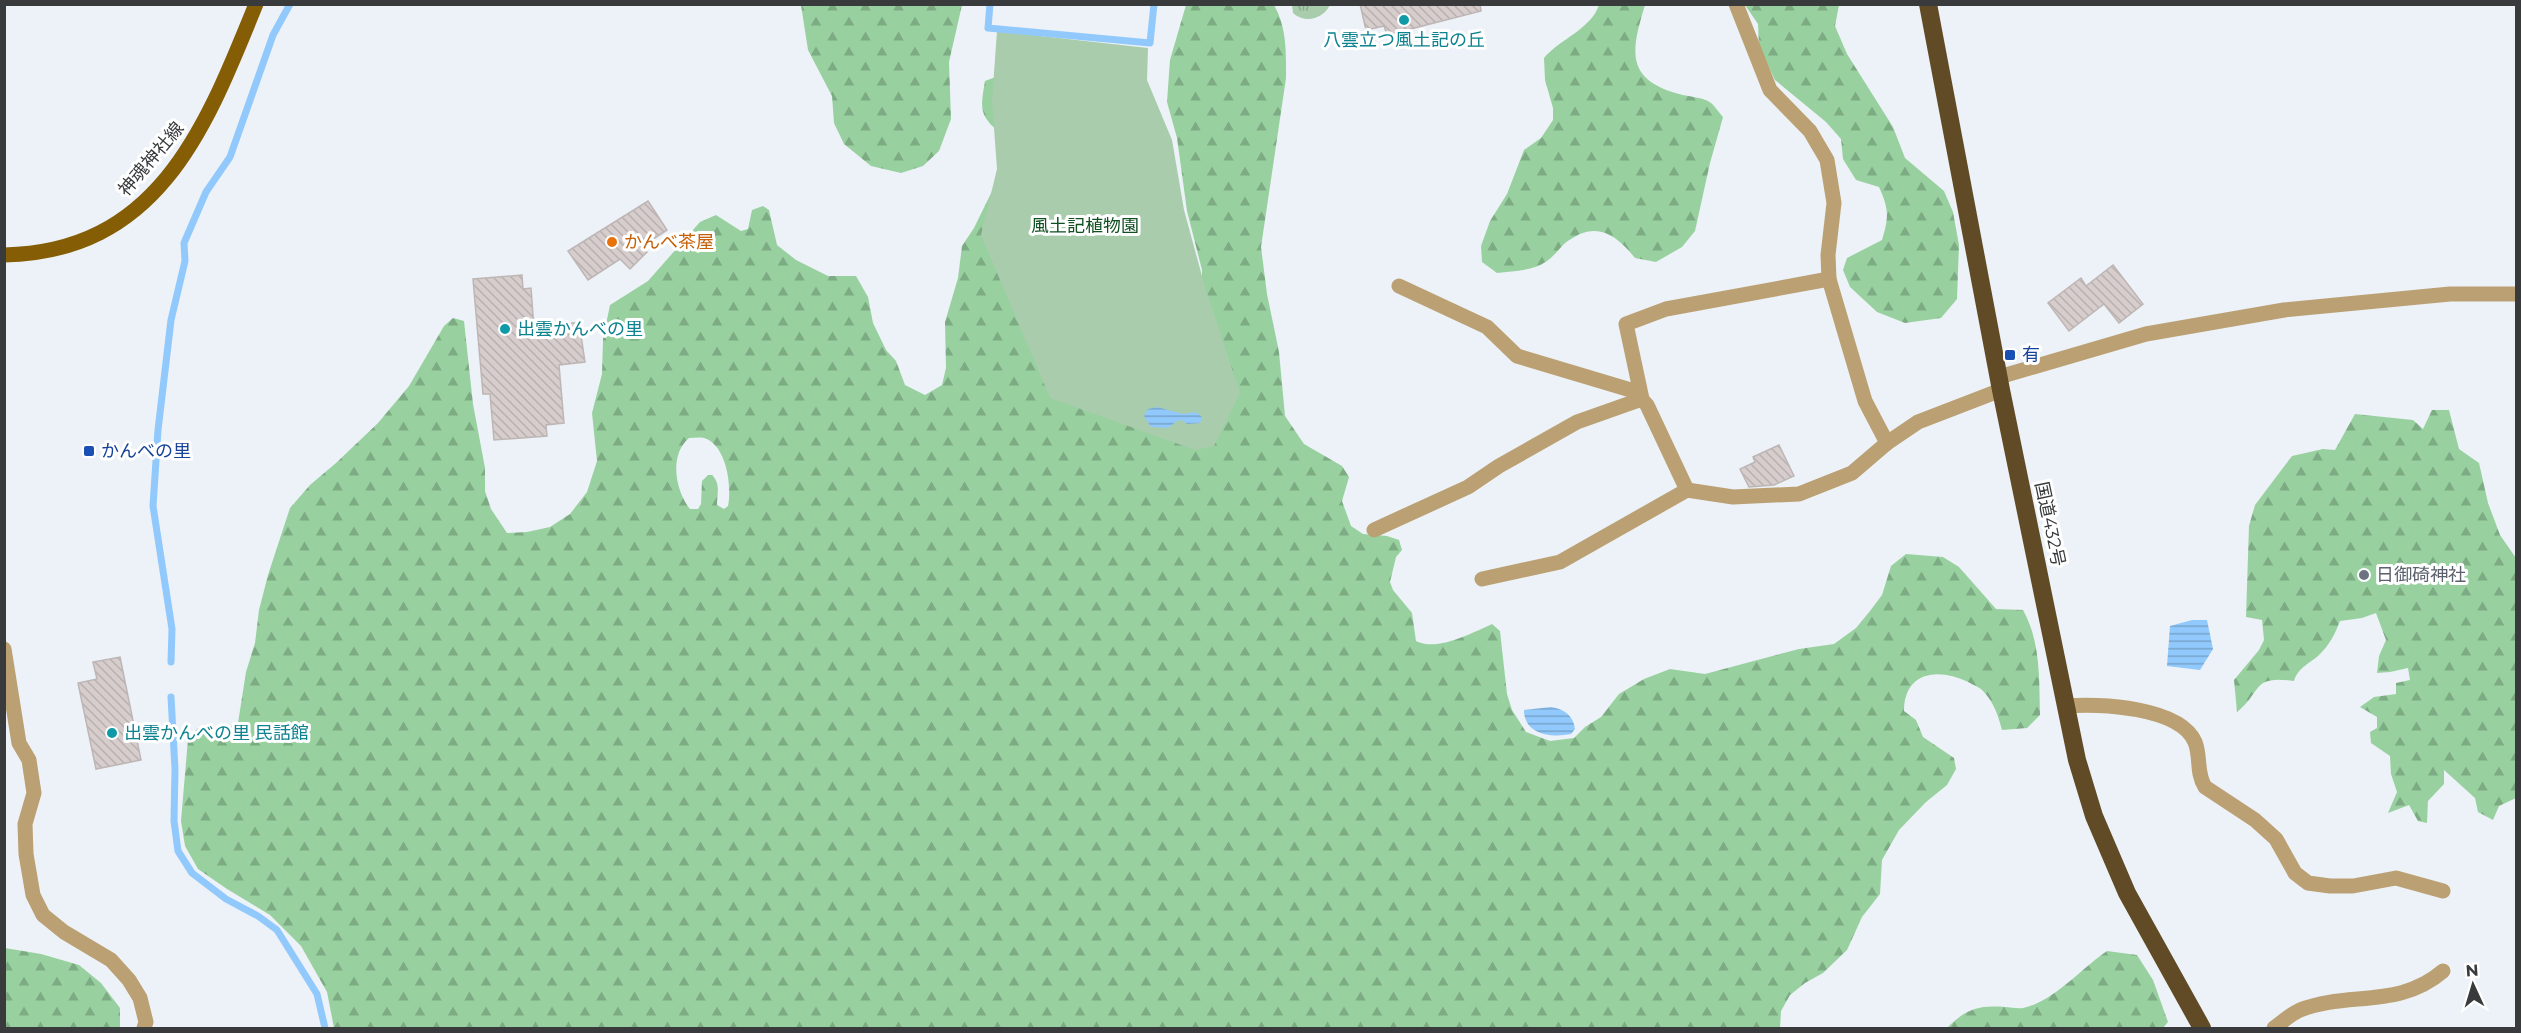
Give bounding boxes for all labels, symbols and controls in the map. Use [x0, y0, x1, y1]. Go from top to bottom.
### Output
marker: 八雲立つ風土記の丘 [1397, 13, 1411, 27]
place label: 八雲立つ風土記の丘 [1323, 29, 1485, 51]
street label: 神魂神社線 [114, 117, 188, 201]
park label: 風土記植物園 [1031, 215, 1139, 237]
place label: かんべ茶屋 [624, 231, 714, 253]
marker: かんべ茶屋 [605, 235, 619, 249]
place label: 出雲かんべの里 [517, 318, 643, 340]
marker: 出雲かんべの里 [498, 322, 512, 336]
place label: 有 [2022, 344, 2040, 366]
marker: 有 [2003, 348, 2017, 362]
place label: かんべの里 [101, 440, 191, 462]
marker: かんべの里 [82, 444, 96, 458]
street label: 国道432号 [2030, 480, 2070, 568]
place label: 日御碕神社 [2376, 564, 2466, 586]
marker: 日御碕神社 [2357, 568, 2371, 582]
place label: 出雲かんべの里 民話館 [124, 722, 309, 744]
marker: 出雲かんべの里 民話館 [105, 726, 119, 740]
north arrow [2443, 955, 2503, 1015]
text: N [2465, 961, 2479, 980]

